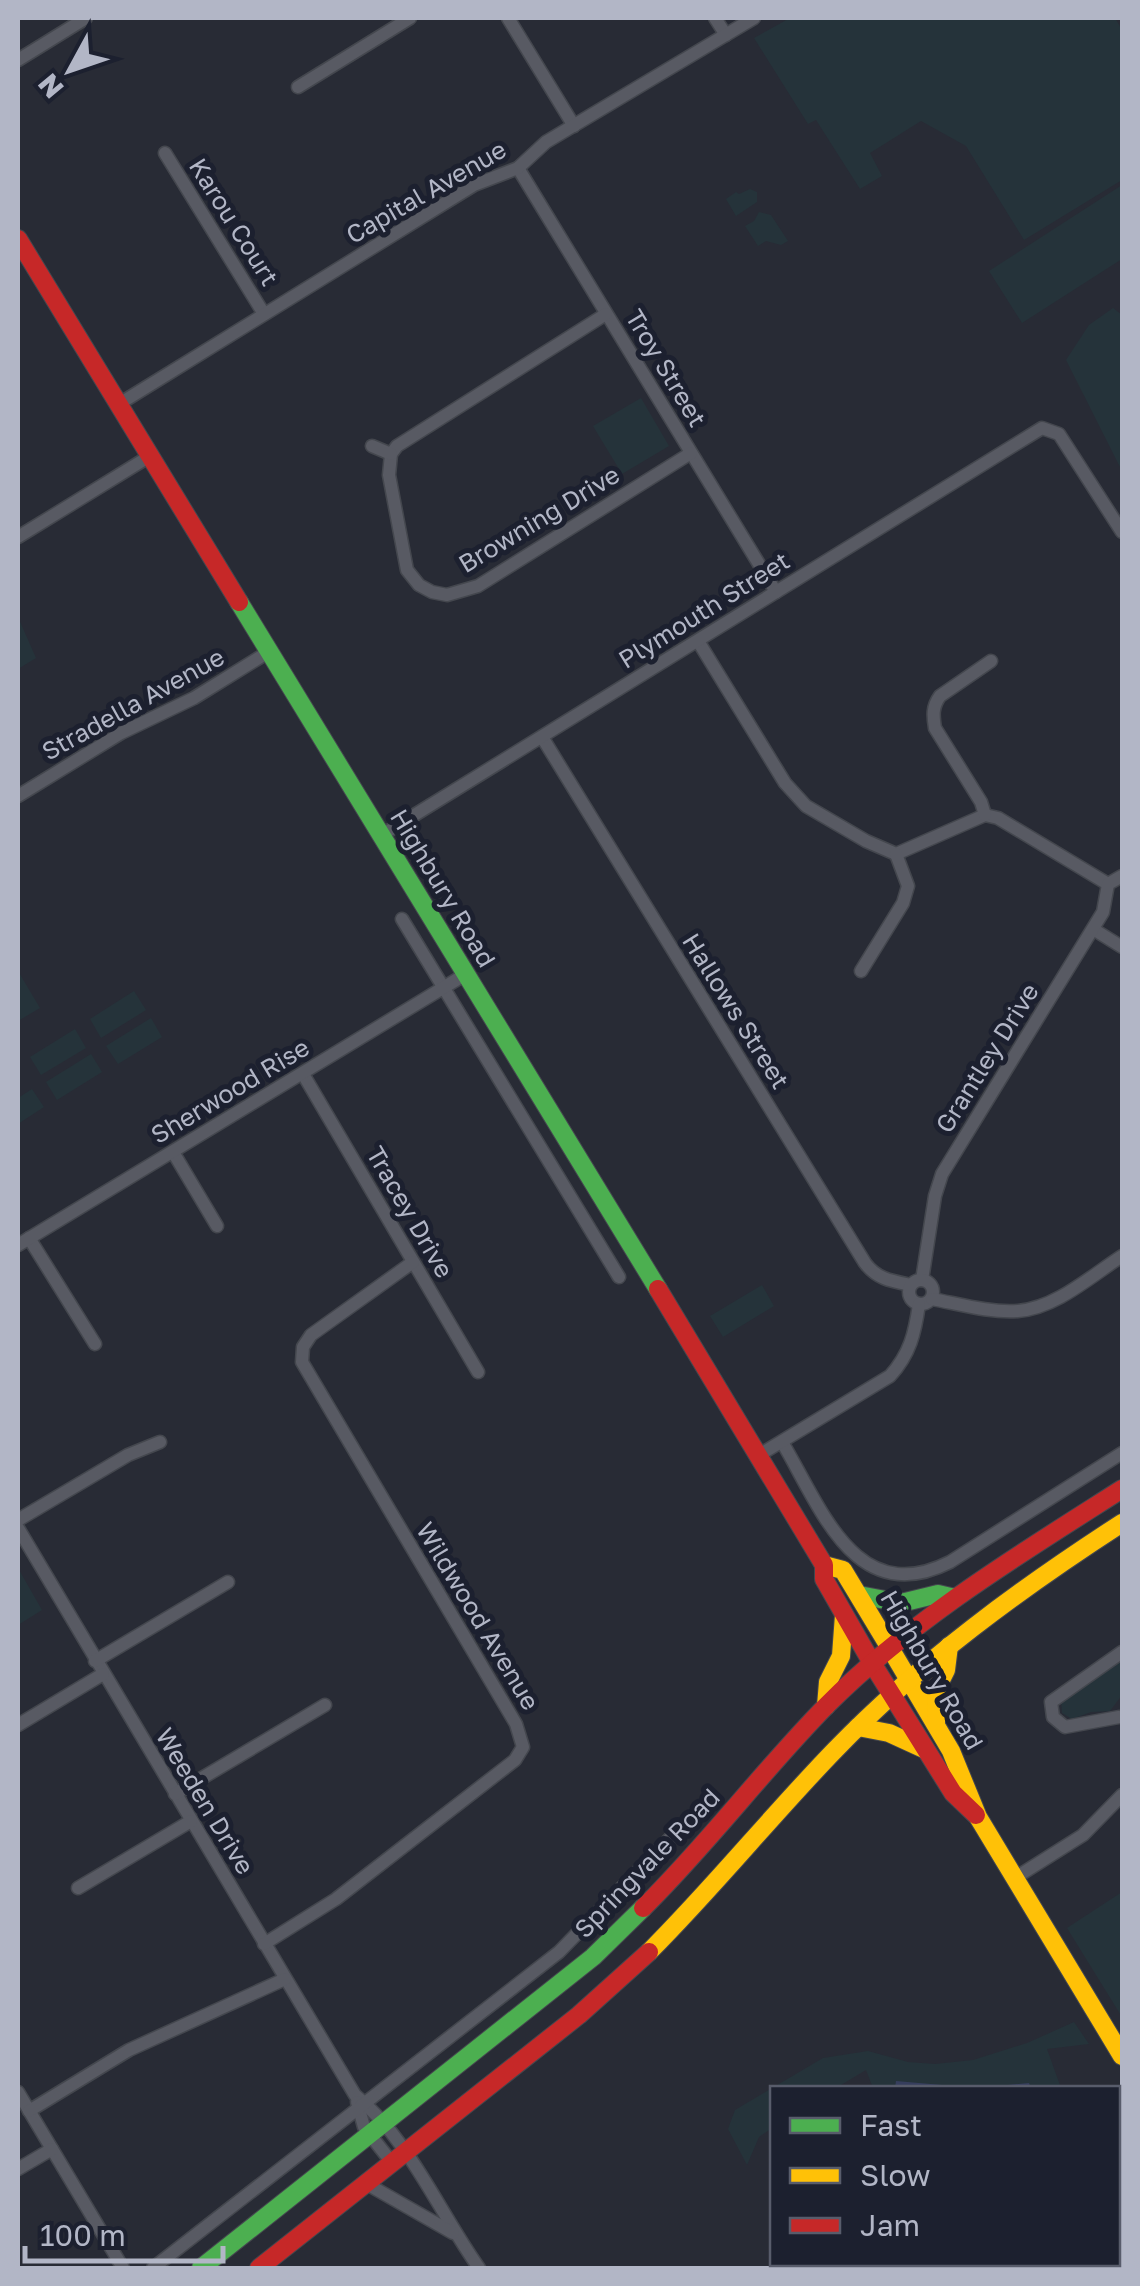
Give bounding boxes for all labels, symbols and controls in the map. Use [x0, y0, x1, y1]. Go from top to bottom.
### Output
north arrow [20, 20, 120, 120]
text: N [31, 68, 70, 105]
street label: Capital Avenue [340, 133, 511, 250]
street label: Karou Court [183, 152, 286, 291]
street label: Troy Street [619, 303, 714, 432]
street label: Browning Drive [453, 458, 625, 579]
street label: Plymouth Street [613, 545, 795, 675]
street label: Stradella Avenue [36, 641, 229, 766]
street label: Highbury Road [384, 803, 503, 972]
street label: Hallows Street [676, 927, 797, 1094]
street label: Grantley Drive [928, 977, 1045, 1138]
street label: Sherwood Rise [145, 1031, 315, 1150]
street label: Tracey Drive [360, 1140, 461, 1283]
street label: Wildwood Avenue [410, 1516, 547, 1715]
street label: Highbury Road [874, 1585, 991, 1755]
street label: Weeden Drive [150, 1722, 261, 1880]
street label: Springvale Road [568, 1781, 726, 1944]
legend [770, 2086, 1120, 2266]
text: Fast [860, 2107, 922, 2143]
text: Slow [860, 2157, 931, 2193]
scale bar [25, 2201, 222, 2263]
text: Jam [860, 2207, 920, 2243]
text: 100 m [40, 2217, 126, 2253]

